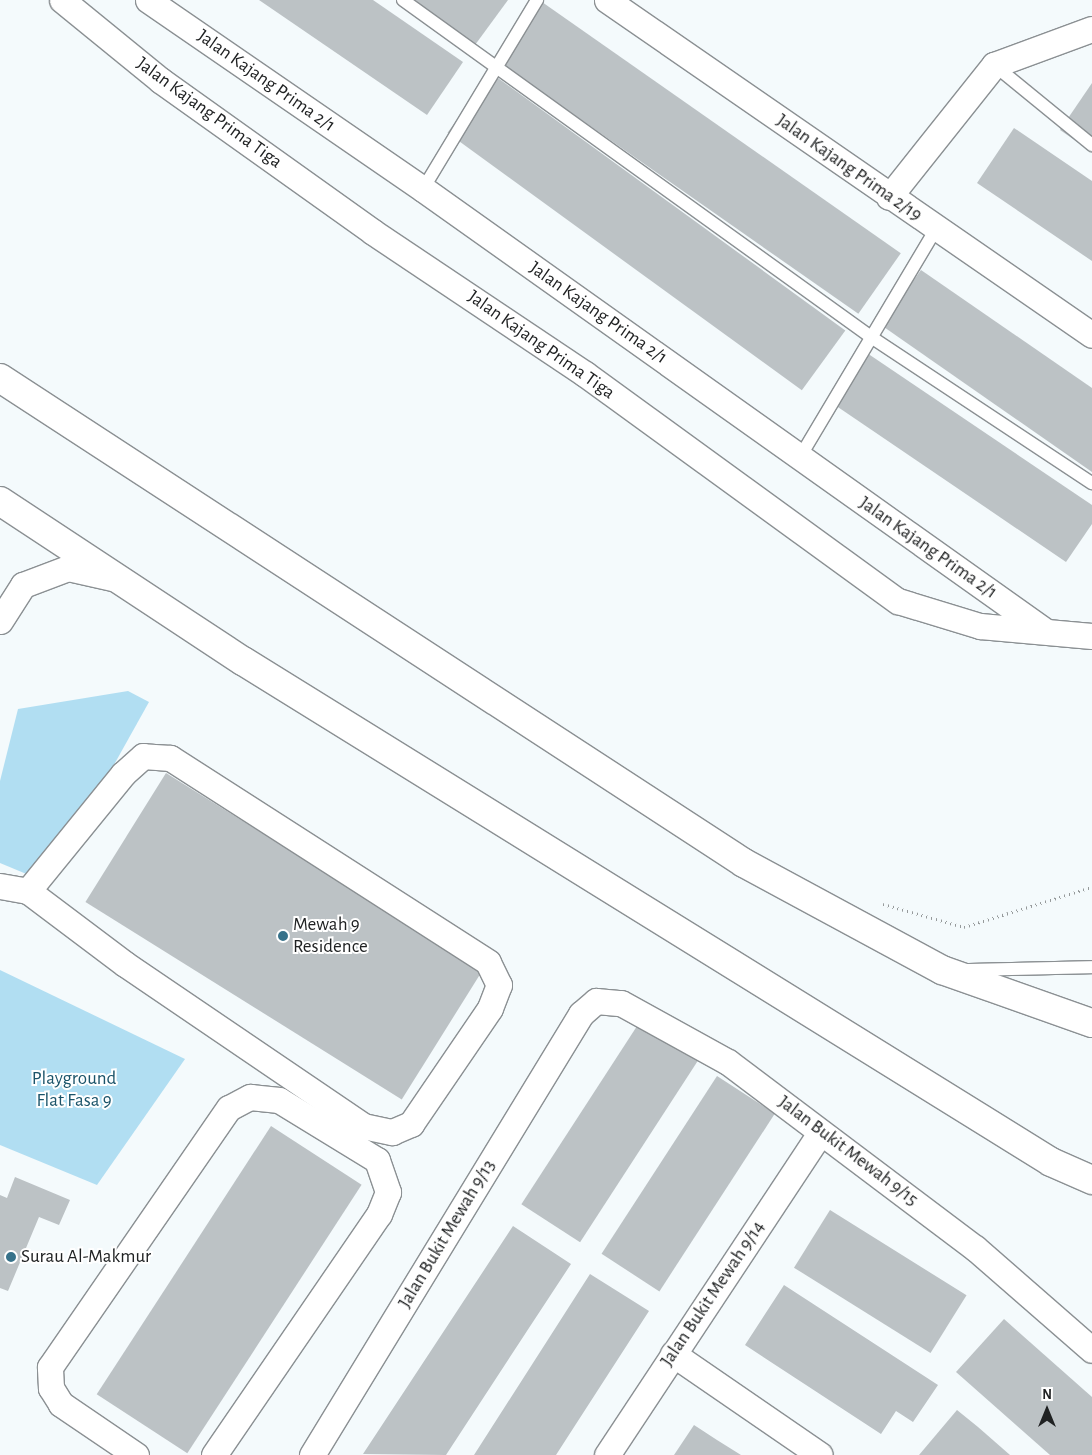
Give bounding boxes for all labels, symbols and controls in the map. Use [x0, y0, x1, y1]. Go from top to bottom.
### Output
street label: Jalan Kajang Prima 2/1 [193, 25, 339, 137]
street label: Jalan Kajang Prima Tiga [132, 53, 286, 173]
street label: Jalan Kajang Prima 2/19 [772, 109, 926, 227]
street label: Jalan Kajang Prima 2/1 [525, 257, 671, 369]
street label: Jalan Kajang Prima Tiga [463, 286, 619, 404]
street label: Jalan Kajang Prima 2/1 [855, 492, 1001, 604]
place label: Mewah 9 Residence [293, 914, 368, 958]
marker: Mewah 9 Residence [277, 930, 289, 942]
park label: Playground Flat Fasa 9 [32, 1068, 116, 1112]
street label: Jalan Bukit Mewah 9/15 [774, 1091, 922, 1211]
street label: Jalan Bukit Mewah 9/13 [394, 1156, 500, 1312]
street label: Jalan Bukit Mewah 9/14 [656, 1217, 770, 1371]
place label: Surau Al-Makmur [21, 1246, 151, 1268]
marker: Surau Al-Makmur [5, 1251, 17, 1263]
north arrow [1022, 1385, 1072, 1435]
text: N [1042, 1388, 1052, 1402]

